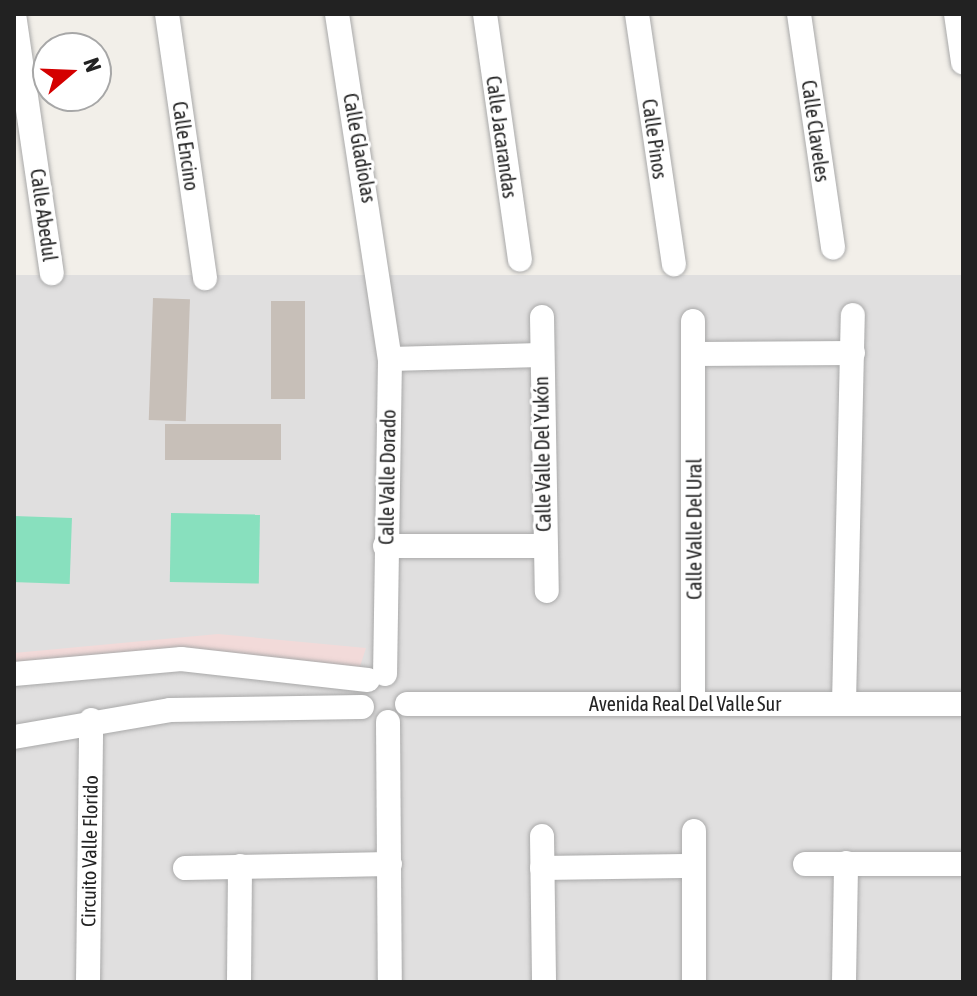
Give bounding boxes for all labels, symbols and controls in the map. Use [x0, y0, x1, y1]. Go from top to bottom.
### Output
north arrow [32, 32, 112, 112]
text: N [78, 54, 107, 75]
street label: Calle Jacarandas [482, 74, 522, 200]
street label: Calle Claveles [797, 79, 835, 183]
street label: Calle Gladiolas [339, 91, 381, 205]
street label: Calle Pinos [638, 97, 672, 181]
street label: Calle Encino [168, 100, 204, 192]
street label: Calle Abedul [26, 167, 62, 263]
street label: Calle Valle Del Yukón [529, 376, 555, 532]
street label: Calle Valle Dorado [374, 409, 400, 545]
street label: Calle Valle Del Ural [682, 458, 706, 600]
street label: Avenida Real Del Valle Sur [589, 691, 781, 715]
street label: Circuito Valle Florido [76, 775, 102, 927]

